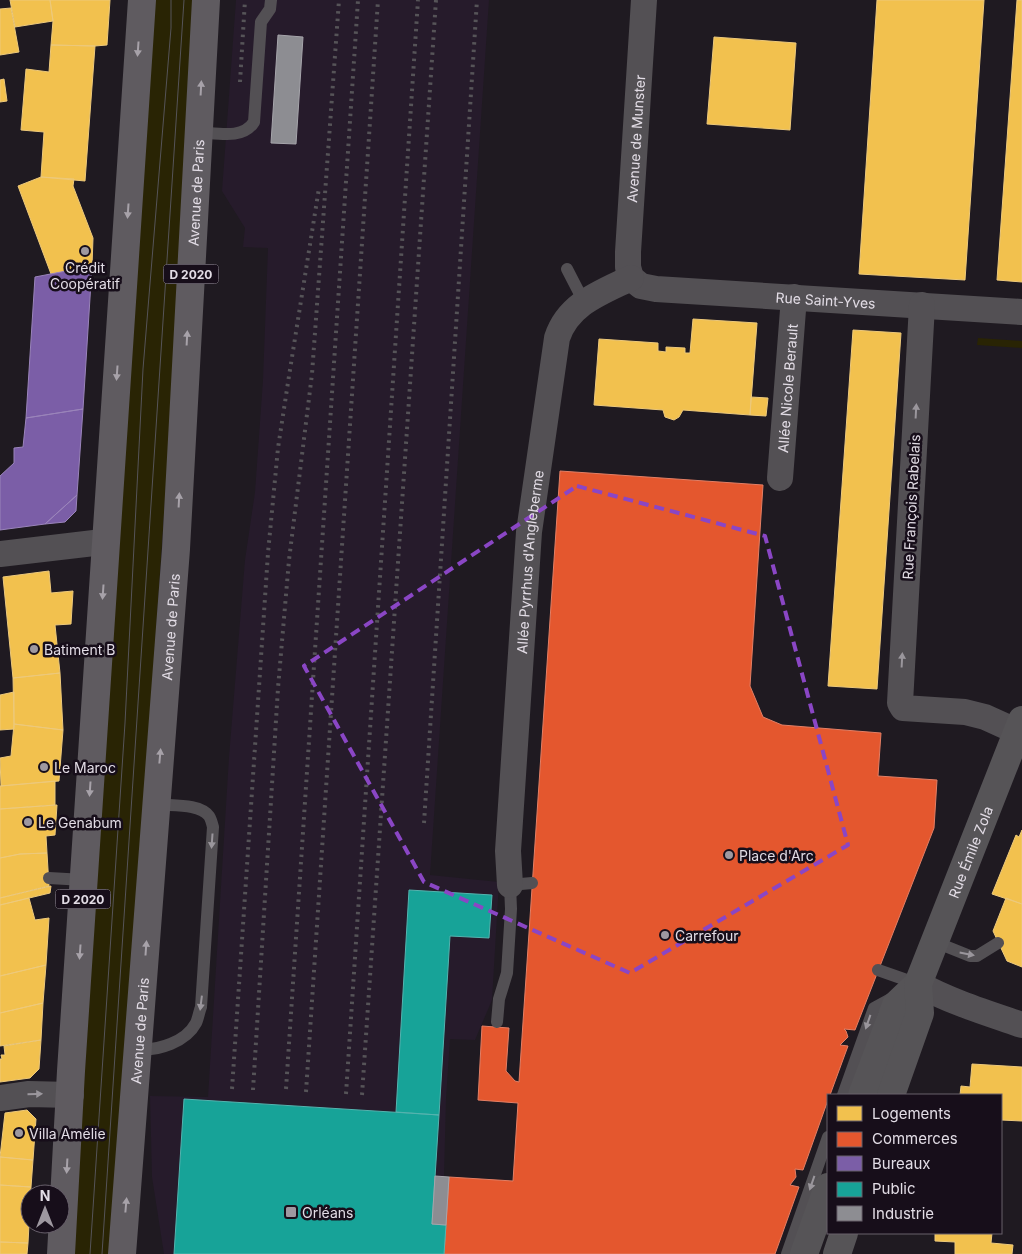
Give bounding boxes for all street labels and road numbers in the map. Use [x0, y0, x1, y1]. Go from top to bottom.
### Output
street label: Avenue de Munster [623, 74, 648, 203]
street label: Avenue de Paris [184, 139, 207, 246]
road number: D 2020 [164, 264, 218, 284]
street label: Rue Saint-Yves [775, 288, 876, 311]
street label: Allée Nicole Berault [773, 323, 800, 454]
street label: Rue François Rabelais [899, 434, 923, 580]
street label: Allée Pyrrhus d'Angleberme [512, 469, 546, 655]
street label: Avenue de Paris [157, 573, 183, 681]
street label: Rue Émile Zola [944, 803, 996, 900]
road number: D 2020 [56, 890, 110, 909]
street label: Avenue de Paris [127, 977, 152, 1085]

